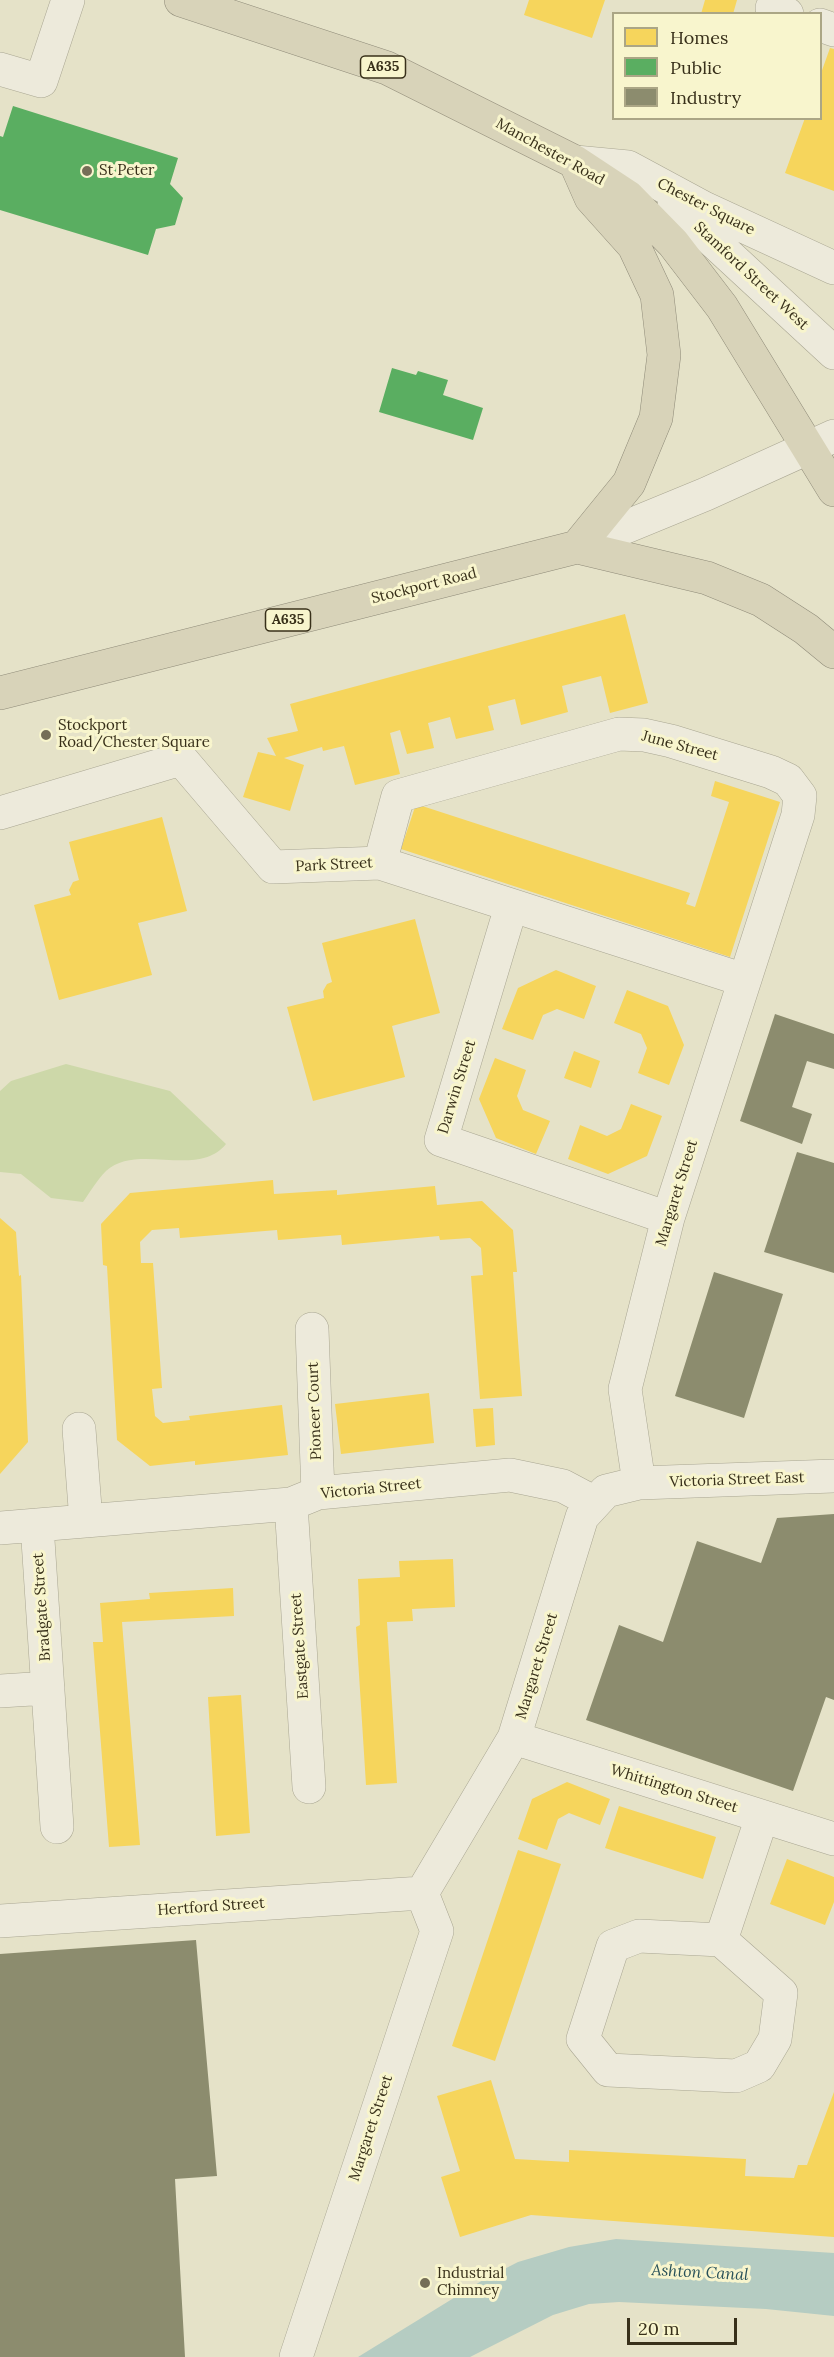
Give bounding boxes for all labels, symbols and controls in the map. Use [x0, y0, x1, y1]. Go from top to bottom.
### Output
legend [612, 12, 822, 120]
text: Homes [670, 26, 728, 49]
road number: A635 [360, 56, 406, 78]
text: Public [670, 56, 722, 79]
text: Industry [670, 86, 741, 109]
street label: Manchester Road [492, 115, 608, 189]
place label: St Peter [99, 162, 155, 180]
marker: St Peter [80, 164, 94, 178]
street label: Chester Square [654, 175, 758, 239]
street label: Stamford Street West [690, 218, 812, 334]
street label: Stockport Road [369, 564, 479, 608]
road number: A635 [266, 609, 310, 631]
place label: Stockport Road/Chester Square [58, 717, 210, 752]
street label: June Street [640, 727, 720, 765]
marker: Stockport Road/Chester Square [39, 728, 53, 742]
street label: Park Street [295, 854, 373, 876]
street label: Darwin Street [434, 1038, 480, 1136]
street label: Margaret Street [652, 1137, 702, 1249]
street label: Pioneer Court [304, 1362, 326, 1460]
street label: Victoria Street East [669, 1469, 805, 1491]
street label: Victoria Street [320, 1475, 422, 1503]
street label: Bradgate Street [29, 1552, 55, 1662]
street label: Eastgate Street [287, 1592, 313, 1700]
street label: Margaret Street [512, 1610, 562, 1722]
street label: Whittington Street [608, 1761, 740, 1817]
street label: Hertford Street [157, 1894, 265, 1920]
street label: Margaret Street [345, 2073, 397, 2183]
water label: Ashton Canal [651, 2261, 749, 2285]
place label: Industrial Chimney [437, 2265, 504, 2300]
marker: Industrial Chimney [418, 2276, 432, 2290]
scale bar [630, 2306, 740, 2344]
text: 20 m [638, 2317, 680, 2340]

